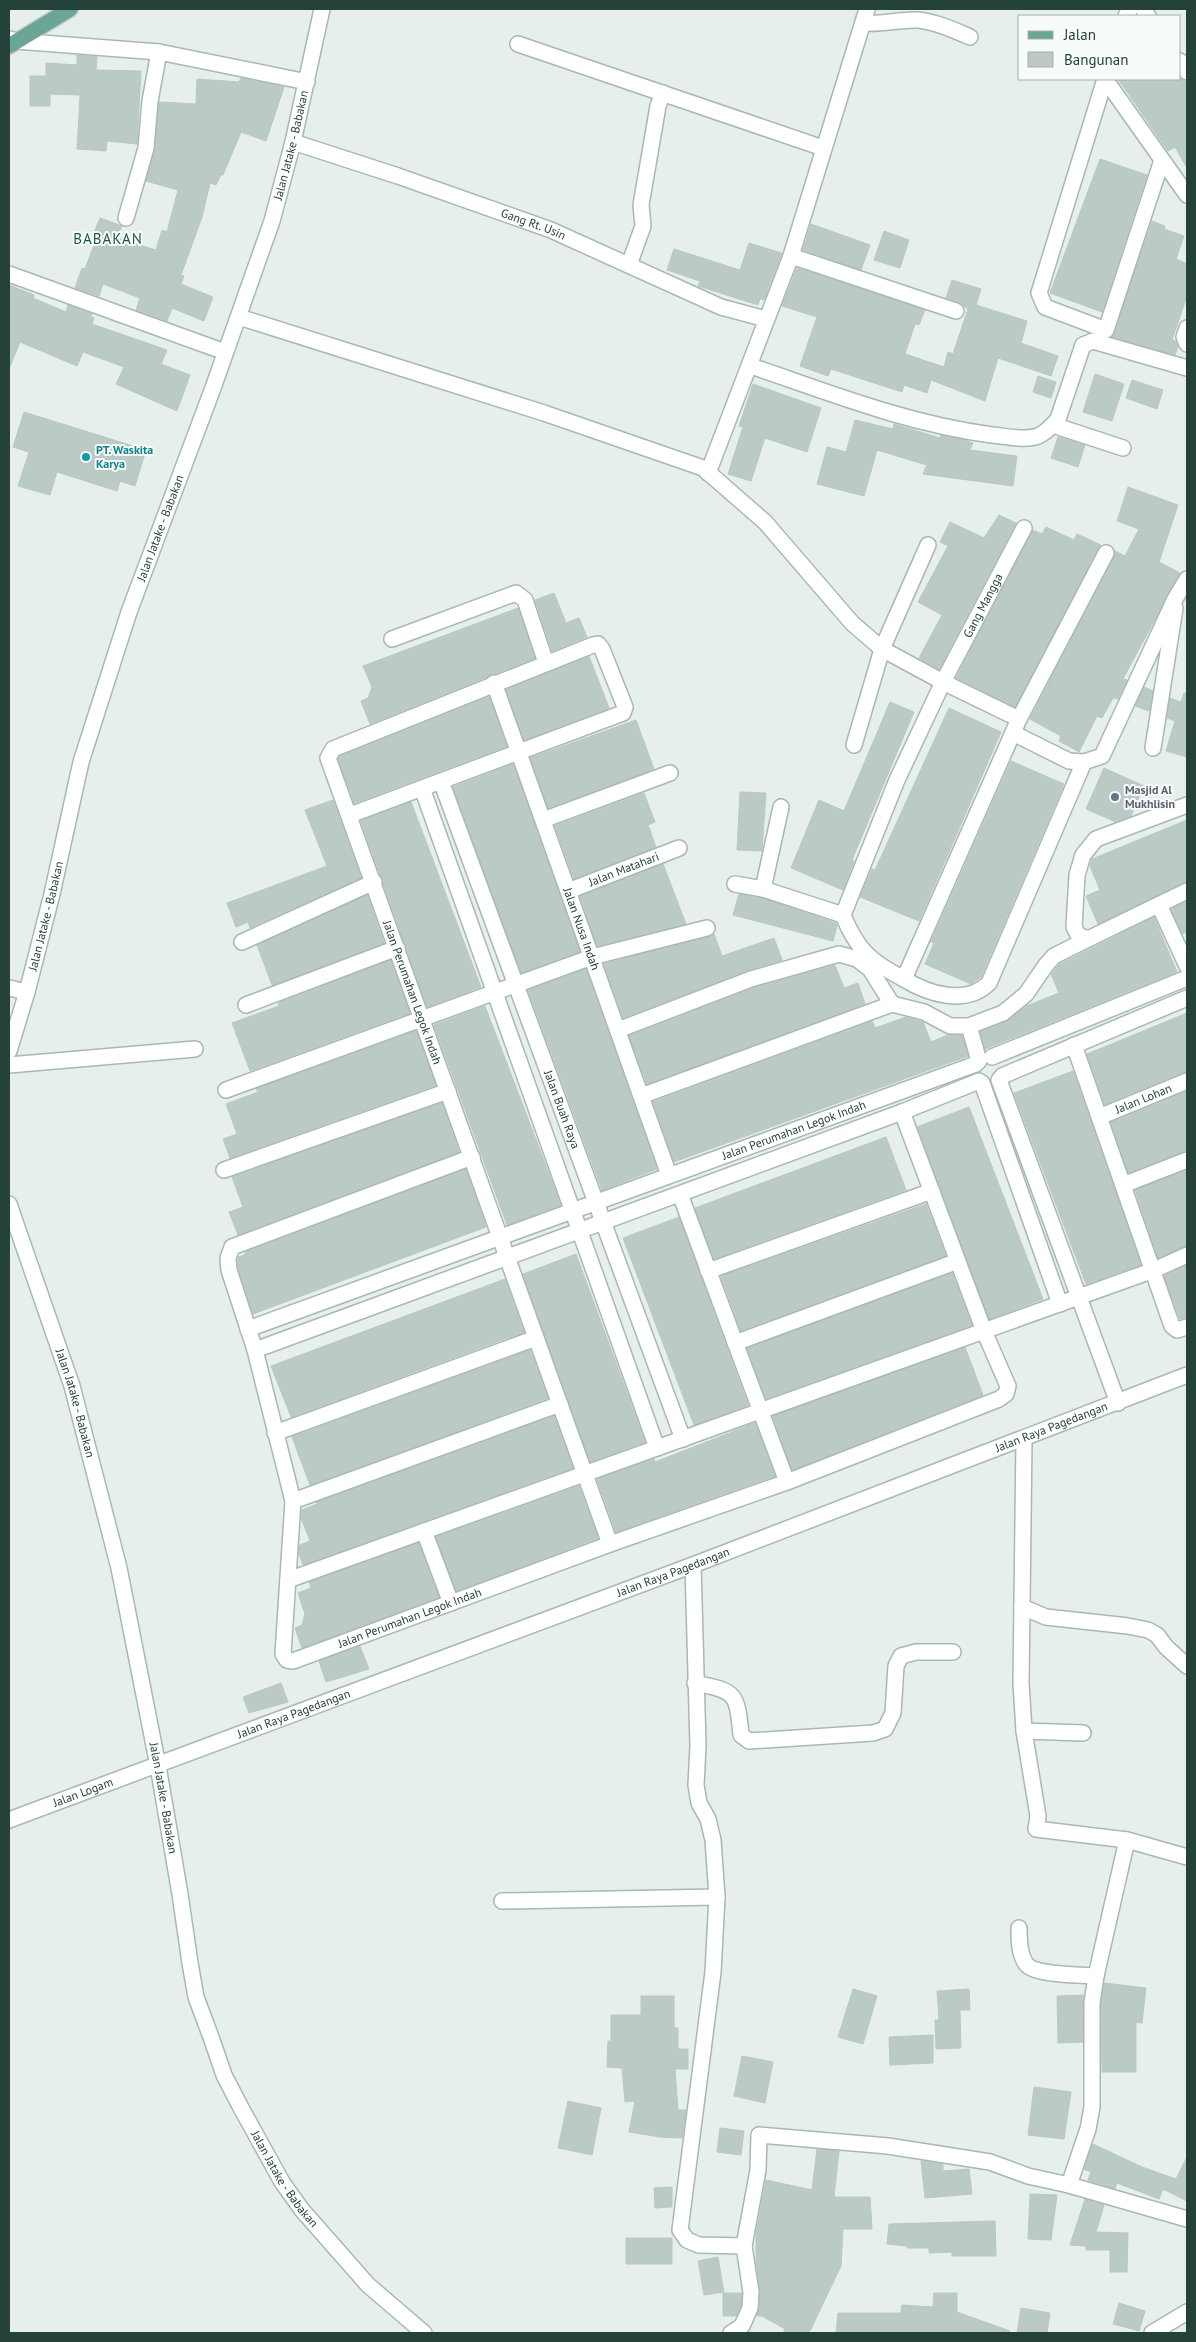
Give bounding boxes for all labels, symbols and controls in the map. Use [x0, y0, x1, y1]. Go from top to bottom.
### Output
legend [1018, 15, 1181, 80]
text: Jalan [1063, 25, 1096, 44]
text: Bangunan [1064, 50, 1128, 69]
street label: Jalan Jatake - Babakan [270, 89, 311, 203]
street label: Gang Rt. Usin [499, 205, 568, 243]
district label: BABAKAN [73, 229, 143, 248]
place label: PT. Waskita Karya [96, 442, 153, 471]
marker: PT. Waskita Karya [80, 451, 92, 463]
street label: Jalan Jatake - Babakan [133, 473, 187, 584]
street label: Gang Mangga [960, 571, 1006, 640]
place label: Masjid Al Mukhlisin [1125, 782, 1175, 811]
marker: Masjid Al Mukhlisin [1109, 791, 1121, 803]
street label: Jalan Matahari [586, 848, 661, 890]
street label: Jalan Jatake - Babakan [24, 860, 66, 973]
street label: Jalan Nusa Indah [560, 884, 604, 972]
street label: Jalan Perumahan Legok Indah [380, 917, 445, 1066]
street label: Jalan Buah Raya [541, 1067, 584, 1151]
street label: Jalan Lohan [1112, 1080, 1174, 1117]
street label: Jalan Perumahan Legok Indah [719, 1097, 868, 1163]
street label: Jalan Jatake - Babakan [52, 1346, 98, 1459]
street label: Jalan Raya Pagedangan [992, 1398, 1110, 1455]
street label: Jalan Raya Pagedangan [614, 1544, 732, 1600]
street label: Jalan Perumahan Legok Indah [335, 1584, 483, 1651]
street label: Jalan Raya Pagedangan [234, 1685, 352, 1742]
street label: Jalan Jatake - Babakan [146, 1740, 181, 1855]
street label: Jalan Logam [50, 1774, 115, 1810]
street label: Jalan Jatake - Babakan [248, 2127, 322, 2230]

